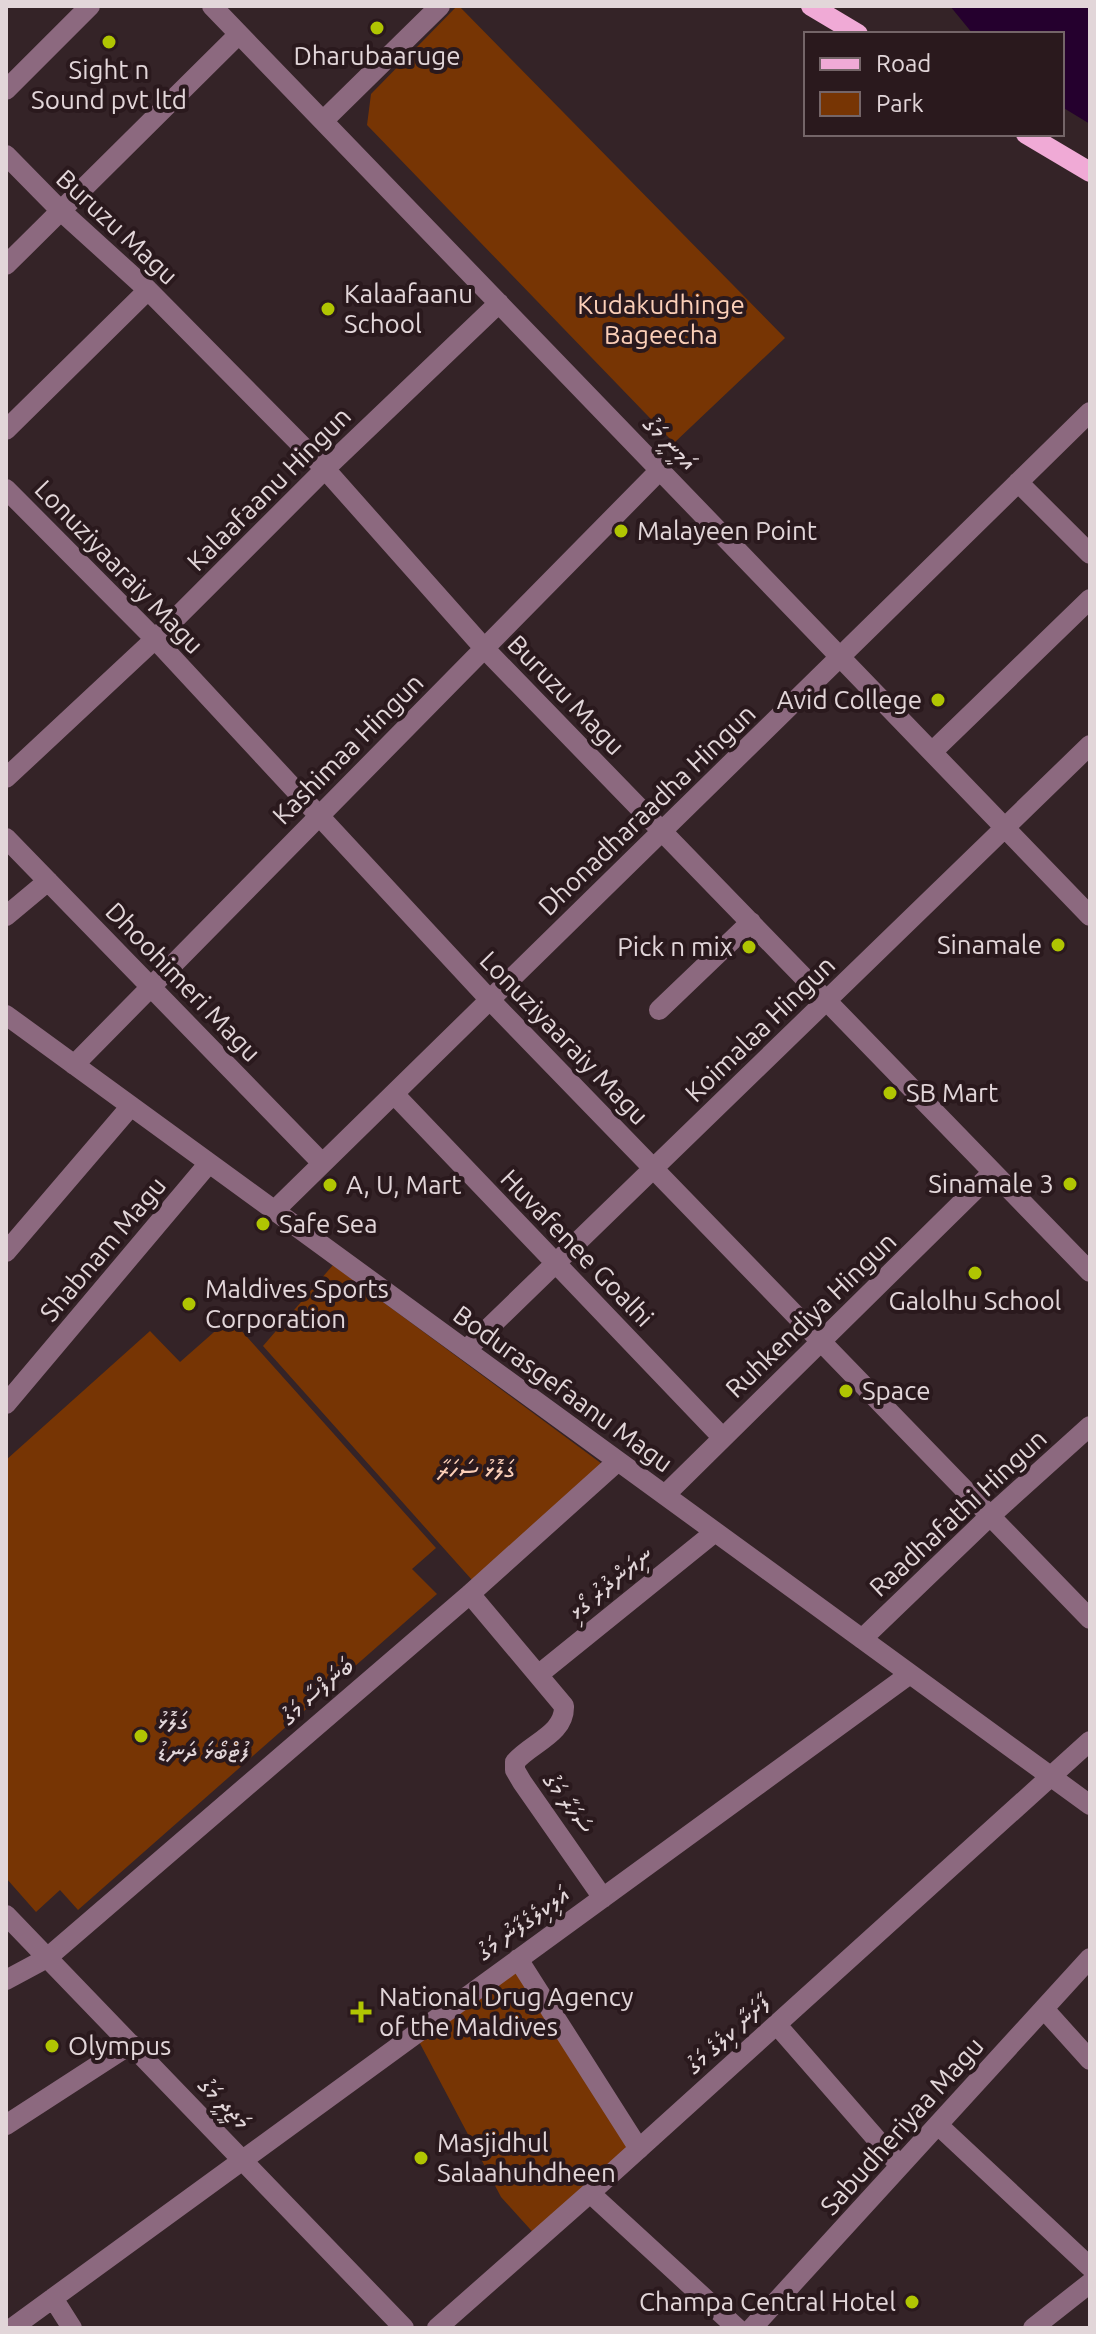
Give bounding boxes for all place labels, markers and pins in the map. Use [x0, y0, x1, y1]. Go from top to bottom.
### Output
marker: Dharubaaruge [368, 19, 386, 37]
marker: Sight n Sound pvt ltd [100, 33, 118, 51]
place label: Dharubaaruge [293, 41, 461, 70]
place label: Sight n Sound pvt ltd [31, 55, 187, 114]
place label: Kalaafaanu School [344, 279, 473, 338]
marker: Kalaafaanu School [319, 300, 337, 318]
place label: Malayeen Point [637, 516, 817, 545]
marker: Malayeen Point [612, 522, 630, 540]
place label: Avid College [777, 685, 922, 714]
marker: Avid College [929, 691, 947, 709]
place label: Sinamale [937, 930, 1042, 959]
place label: Pick n mix [617, 932, 733, 961]
marker: Sinamale [1049, 936, 1067, 954]
marker: Pick n mix [740, 938, 758, 956]
place label: SB Mart [906, 1078, 998, 1107]
marker: SB Mart [881, 1084, 899, 1102]
place label: Sinamale 3 [928, 1169, 1054, 1198]
place label: A, U, Mart [346, 1170, 462, 1199]
marker: Sinamale 3 [1061, 1175, 1079, 1193]
marker: A, U, Mart [321, 1176, 339, 1194]
place label: Safe Sea [279, 1209, 378, 1238]
marker: Safe Sea [254, 1215, 272, 1233]
marker: Galolhu School [966, 1264, 984, 1282]
place label: Maldives Sports Corporation [205, 1274, 389, 1333]
place label: Galolhu School [889, 1286, 1062, 1315]
marker: Maldives Sports Corporation [180, 1295, 198, 1313]
place label: Space [862, 1376, 931, 1405]
marker: Space [837, 1382, 855, 1400]
place label: ގަލޮޅު ފުޓްބޯޅަ ދަނޑު [157, 1706, 250, 1765]
marker: ގަލޮޅު ފުޓްބޯޅަ ދަނޑު [132, 1727, 150, 1745]
place label: National Drug Agency of the Maldives [379, 1982, 634, 2041]
marker: National Drug Agency of the Maldives [350, 2001, 372, 2023]
place label: Olympus [68, 2031, 171, 2060]
marker: Olympus [43, 2037, 61, 2055]
place label: Masjidhul Salaahuhdheen [437, 2128, 616, 2187]
marker: Masjidhul Salaahuhdheen [412, 2149, 430, 2167]
place label: Champa Central Hotel [639, 2287, 896, 2316]
marker: Champa Central Hotel [903, 2293, 921, 2311]

